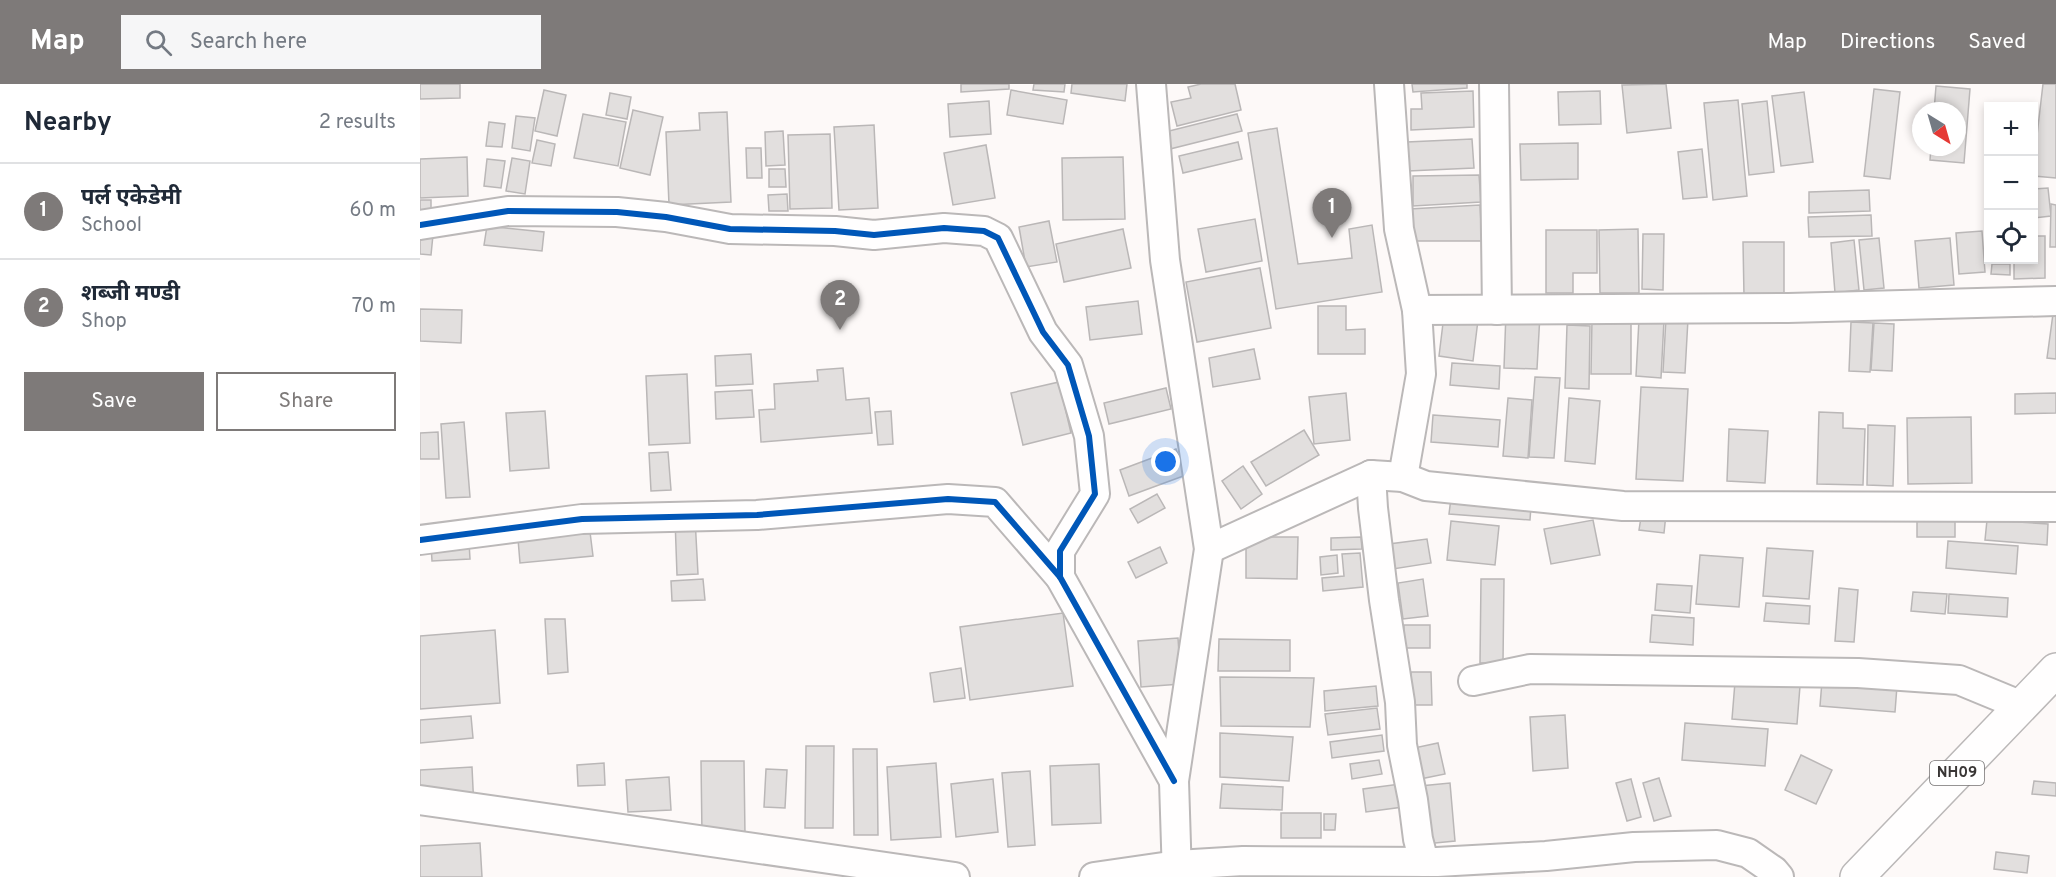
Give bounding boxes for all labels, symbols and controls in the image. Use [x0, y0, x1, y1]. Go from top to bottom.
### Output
search box [121, 15, 541, 69]
text: Map [30, 24, 85, 60]
icon: search [142, 26, 175, 59]
text: Search here [190, 29, 307, 56]
text: Map [1767, 29, 1807, 56]
text: Directions [1840, 29, 1935, 56]
text: Saved [1968, 29, 2026, 56]
north arrow [1912, 102, 1966, 156]
map controls [1984, 102, 2038, 264]
button: + [1984, 102, 2038, 156]
text: Nearby [24, 107, 112, 140]
text: 2 results [319, 110, 396, 136]
button: − [1984, 156, 2038, 210]
text: पर्ल एकेडेमी [81, 185, 181, 212]
pin: 1 [1312, 188, 1352, 238]
text: 1 [40, 198, 48, 224]
text: 60 m [350, 198, 396, 224]
button: locate [1984, 210, 2038, 264]
text: School [81, 213, 142, 239]
pin: 2 [820, 280, 860, 330]
text: शब्जी मण्डी [81, 281, 180, 308]
text: 2 [37, 294, 50, 320]
text: 70 m [352, 294, 396, 320]
text: Shop [81, 309, 127, 335]
button: Save [24, 372, 204, 431]
button: Share [216, 372, 396, 431]
your location [1151, 447, 1180, 476]
road number: NH09 [1930, 761, 1984, 785]

